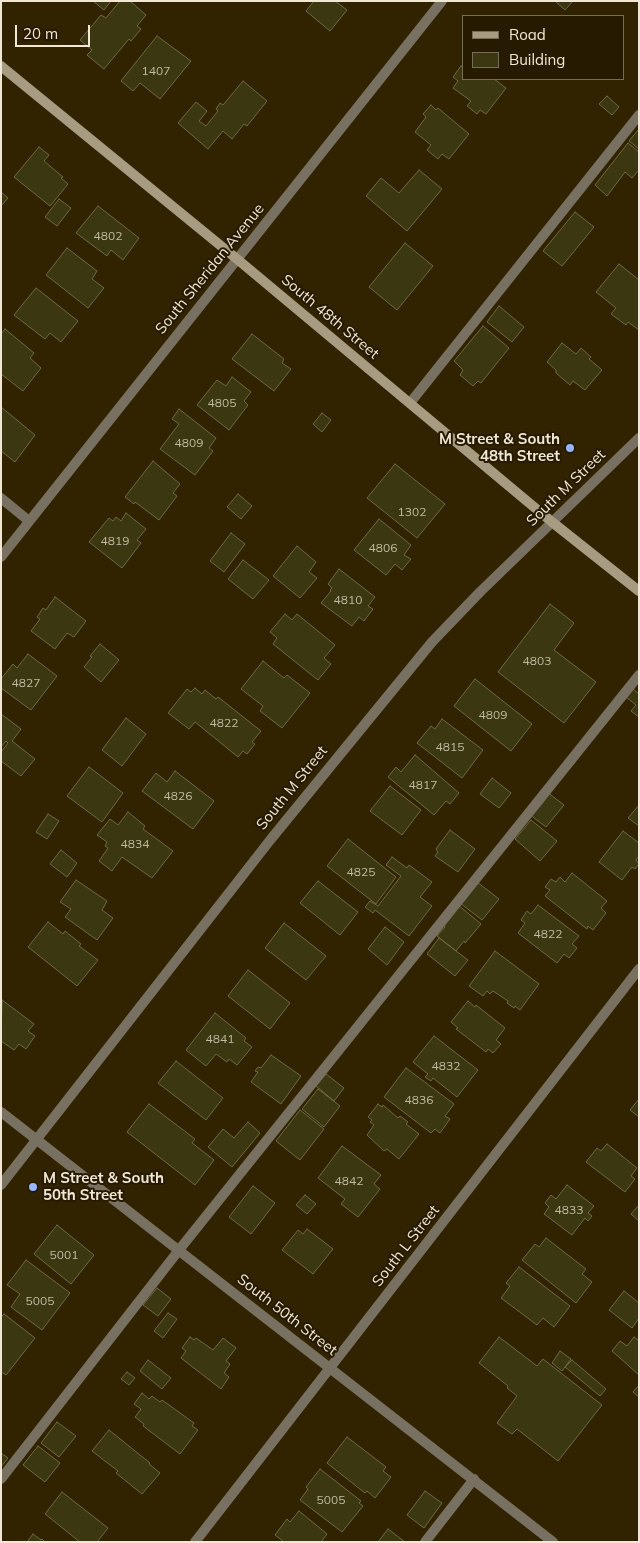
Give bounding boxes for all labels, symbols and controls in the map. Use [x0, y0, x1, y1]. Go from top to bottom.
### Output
scale bar [18, 15, 92, 47]
legend [462, 15, 625, 80]
text: 20 m [23, 24, 58, 43]
text: Road [509, 25, 546, 44]
text: Building [509, 50, 565, 69]
house number: 1407 [142, 64, 170, 78]
street label: South Sheridan Avenue [152, 200, 268, 338]
house number: 4802 [94, 229, 122, 243]
street label: South 48th Street [278, 271, 382, 363]
house number: 4805 [208, 396, 236, 410]
place label: M Street & South 48th Street [439, 430, 560, 465]
house number: 4809 [175, 436, 203, 450]
marker: M Street & South 48th Street [564, 442, 576, 454]
street label: South M Street [523, 446, 609, 530]
house number: 1302 [398, 505, 426, 519]
house number: 4819 [101, 534, 129, 548]
house number: 4806 [369, 541, 397, 555]
house number: 4810 [334, 593, 362, 607]
house number: 4803 [523, 654, 551, 668]
house number: 4827 [12, 676, 40, 690]
house number: 4809 [479, 708, 507, 722]
house number: 4822 [210, 716, 238, 730]
house number: 4815 [436, 740, 464, 754]
street label: South M Street [253, 742, 331, 834]
house number: 4817 [409, 778, 437, 792]
house number: 4826 [164, 789, 192, 803]
house number: 4834 [121, 837, 149, 851]
house number: 4825 [347, 865, 375, 879]
house number: 4822 [534, 927, 562, 941]
house number: 4841 [206, 1032, 234, 1046]
house number: 4832 [432, 1059, 460, 1073]
house number: 4836 [405, 1093, 433, 1107]
place label: M Street & South 50th Street [43, 1169, 164, 1204]
house number: 4842 [335, 1174, 363, 1188]
marker: M Street & South 50th Street [27, 1181, 39, 1193]
street label: South L Street [369, 1202, 443, 1290]
house number: 4833 [555, 1203, 583, 1217]
house number: 5001 [50, 1248, 78, 1262]
street label: South 50th Street [233, 1270, 341, 1360]
house number: 5005 [26, 1294, 54, 1308]
house number: 5005 [317, 1493, 345, 1507]

